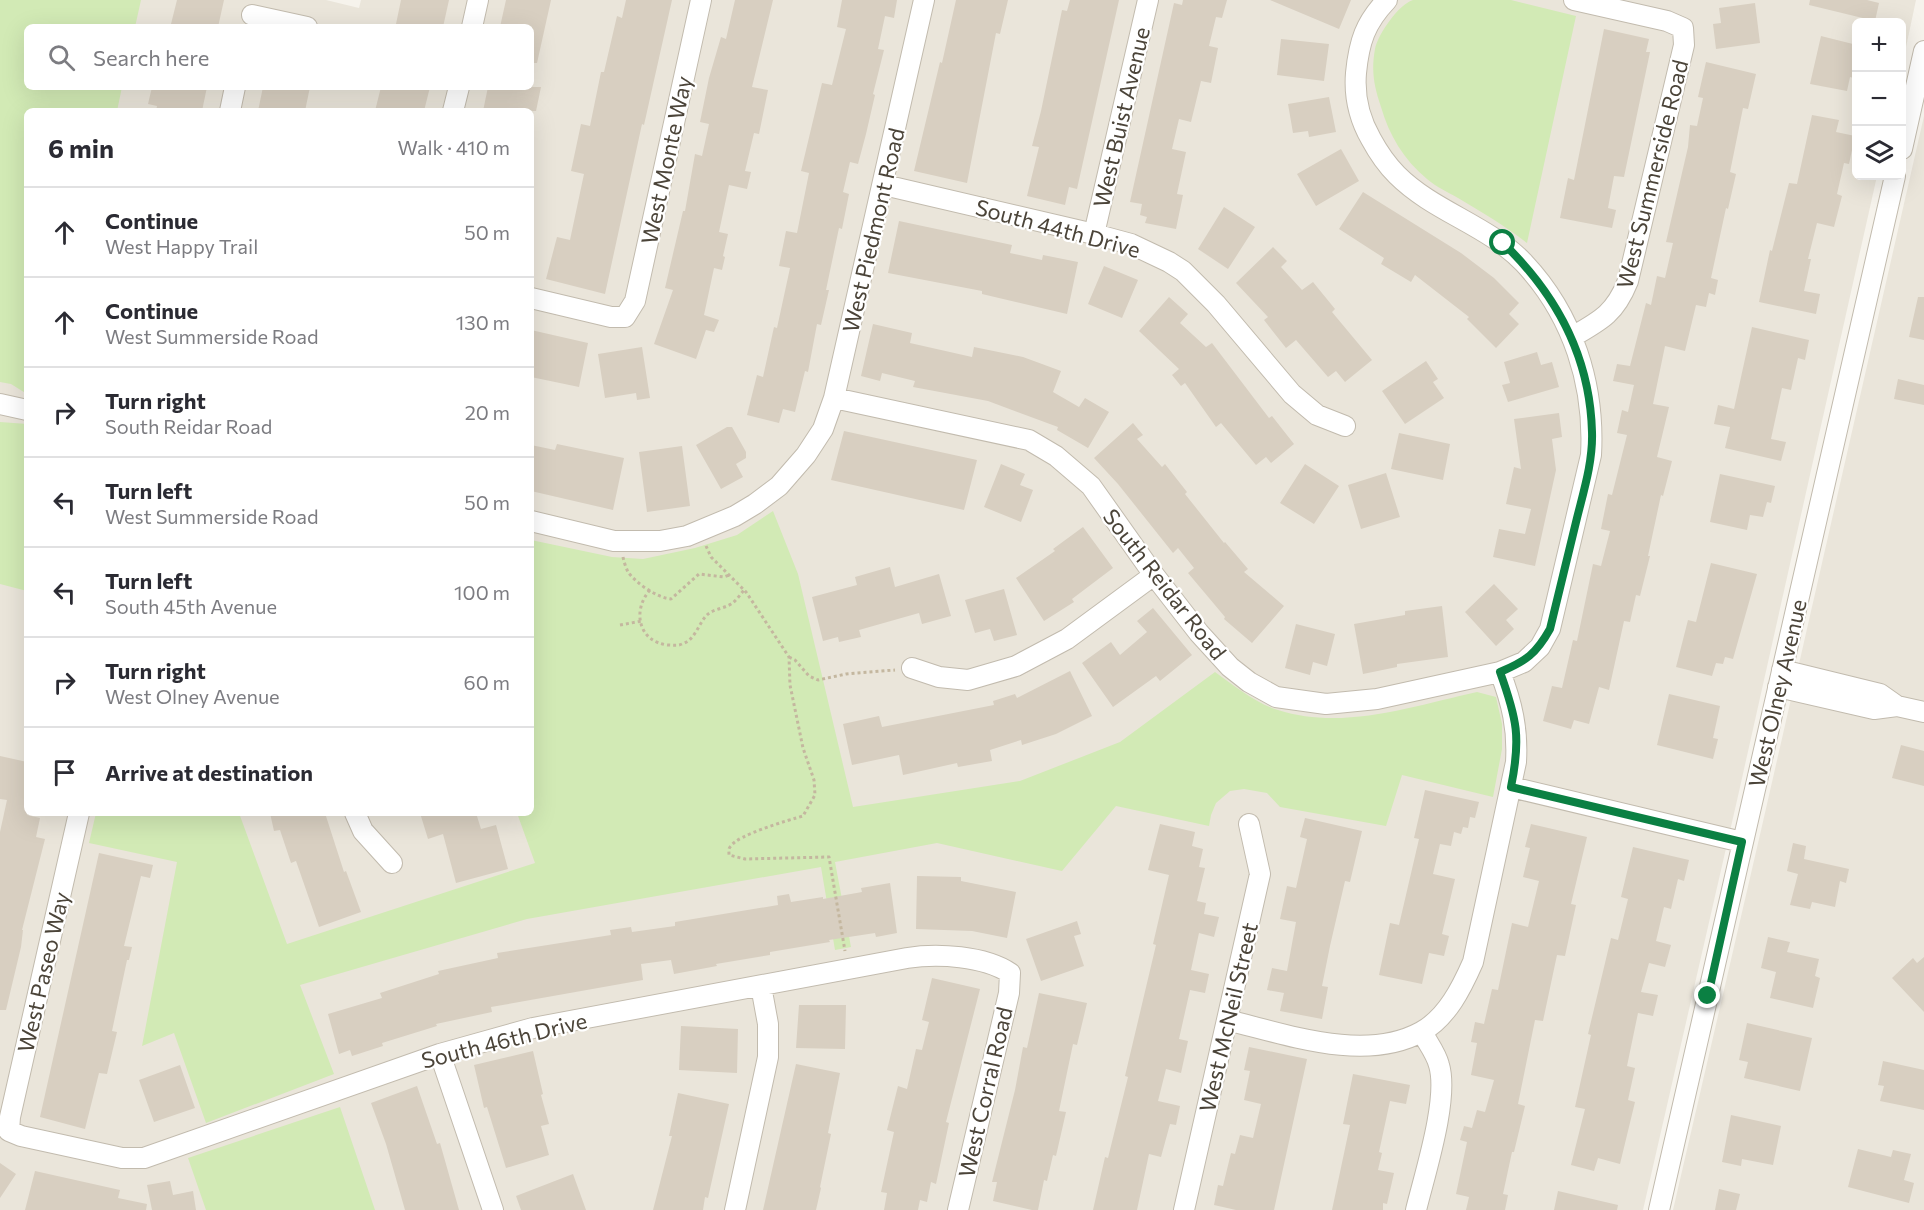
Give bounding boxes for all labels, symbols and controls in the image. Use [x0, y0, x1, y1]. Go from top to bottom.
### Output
map controls [1852, 18, 1906, 180]
button: + [1852, 18, 1906, 72]
search box [24, 24, 534, 90]
street label: West Buist Avenue [1087, 24, 1155, 210]
icon: search [45, 41, 78, 74]
text: Search here [93, 44, 209, 71]
street label: West Summerside Road [1610, 57, 1694, 291]
button: − [1852, 72, 1906, 126]
street label: West Monte Way [635, 74, 697, 246]
street label: West Piedmont Road [836, 125, 910, 335]
button: layers [1852, 126, 1906, 180]
text: 6 min [48, 132, 114, 163]
text: Walk · 410 m [398, 135, 510, 159]
street label: South 44th Drive [973, 193, 1143, 263]
text: Continue [105, 207, 198, 234]
icon: ahead [48, 216, 81, 249]
text: 50 m [464, 220, 510, 244]
route start [1489, 229, 1515, 255]
text: West Happy Trail [105, 234, 258, 258]
text: Continue [105, 297, 198, 324]
icon: ahead [48, 306, 81, 339]
text: 130 m [456, 310, 510, 334]
text: West Summerside Road [105, 324, 319, 348]
text: Turn right [105, 387, 206, 414]
icon: right [48, 396, 81, 429]
text: 20 m [465, 400, 510, 424]
text: South Reidar Road [105, 414, 272, 438]
text: Turn left [105, 477, 192, 504]
icon: left [48, 486, 81, 519]
text: 50 m [464, 490, 510, 514]
street label: South Reidar Road [1098, 503, 1232, 665]
text: West Summerside Road [105, 504, 319, 528]
text: Turn left [105, 567, 192, 594]
icon: left [48, 576, 81, 609]
text: 100 m [454, 580, 510, 604]
text: South 45th Avenue [105, 594, 277, 618]
street label: West Olney Avenue [1742, 596, 1812, 790]
text: Turn right [105, 657, 206, 684]
icon: right [48, 666, 81, 699]
text: 60 m [464, 670, 510, 694]
text: West Olney Avenue [105, 684, 280, 708]
icon: arrive [48, 756, 81, 789]
text: Arrive at destination [105, 759, 313, 786]
street label: West Paseo Way [11, 889, 75, 1055]
street label: West McNeil Street [1193, 920, 1263, 1114]
route end [1694, 982, 1720, 1008]
street label: West Corral Road [952, 1004, 1018, 1180]
street label: South 46th Drive [418, 1006, 590, 1074]

